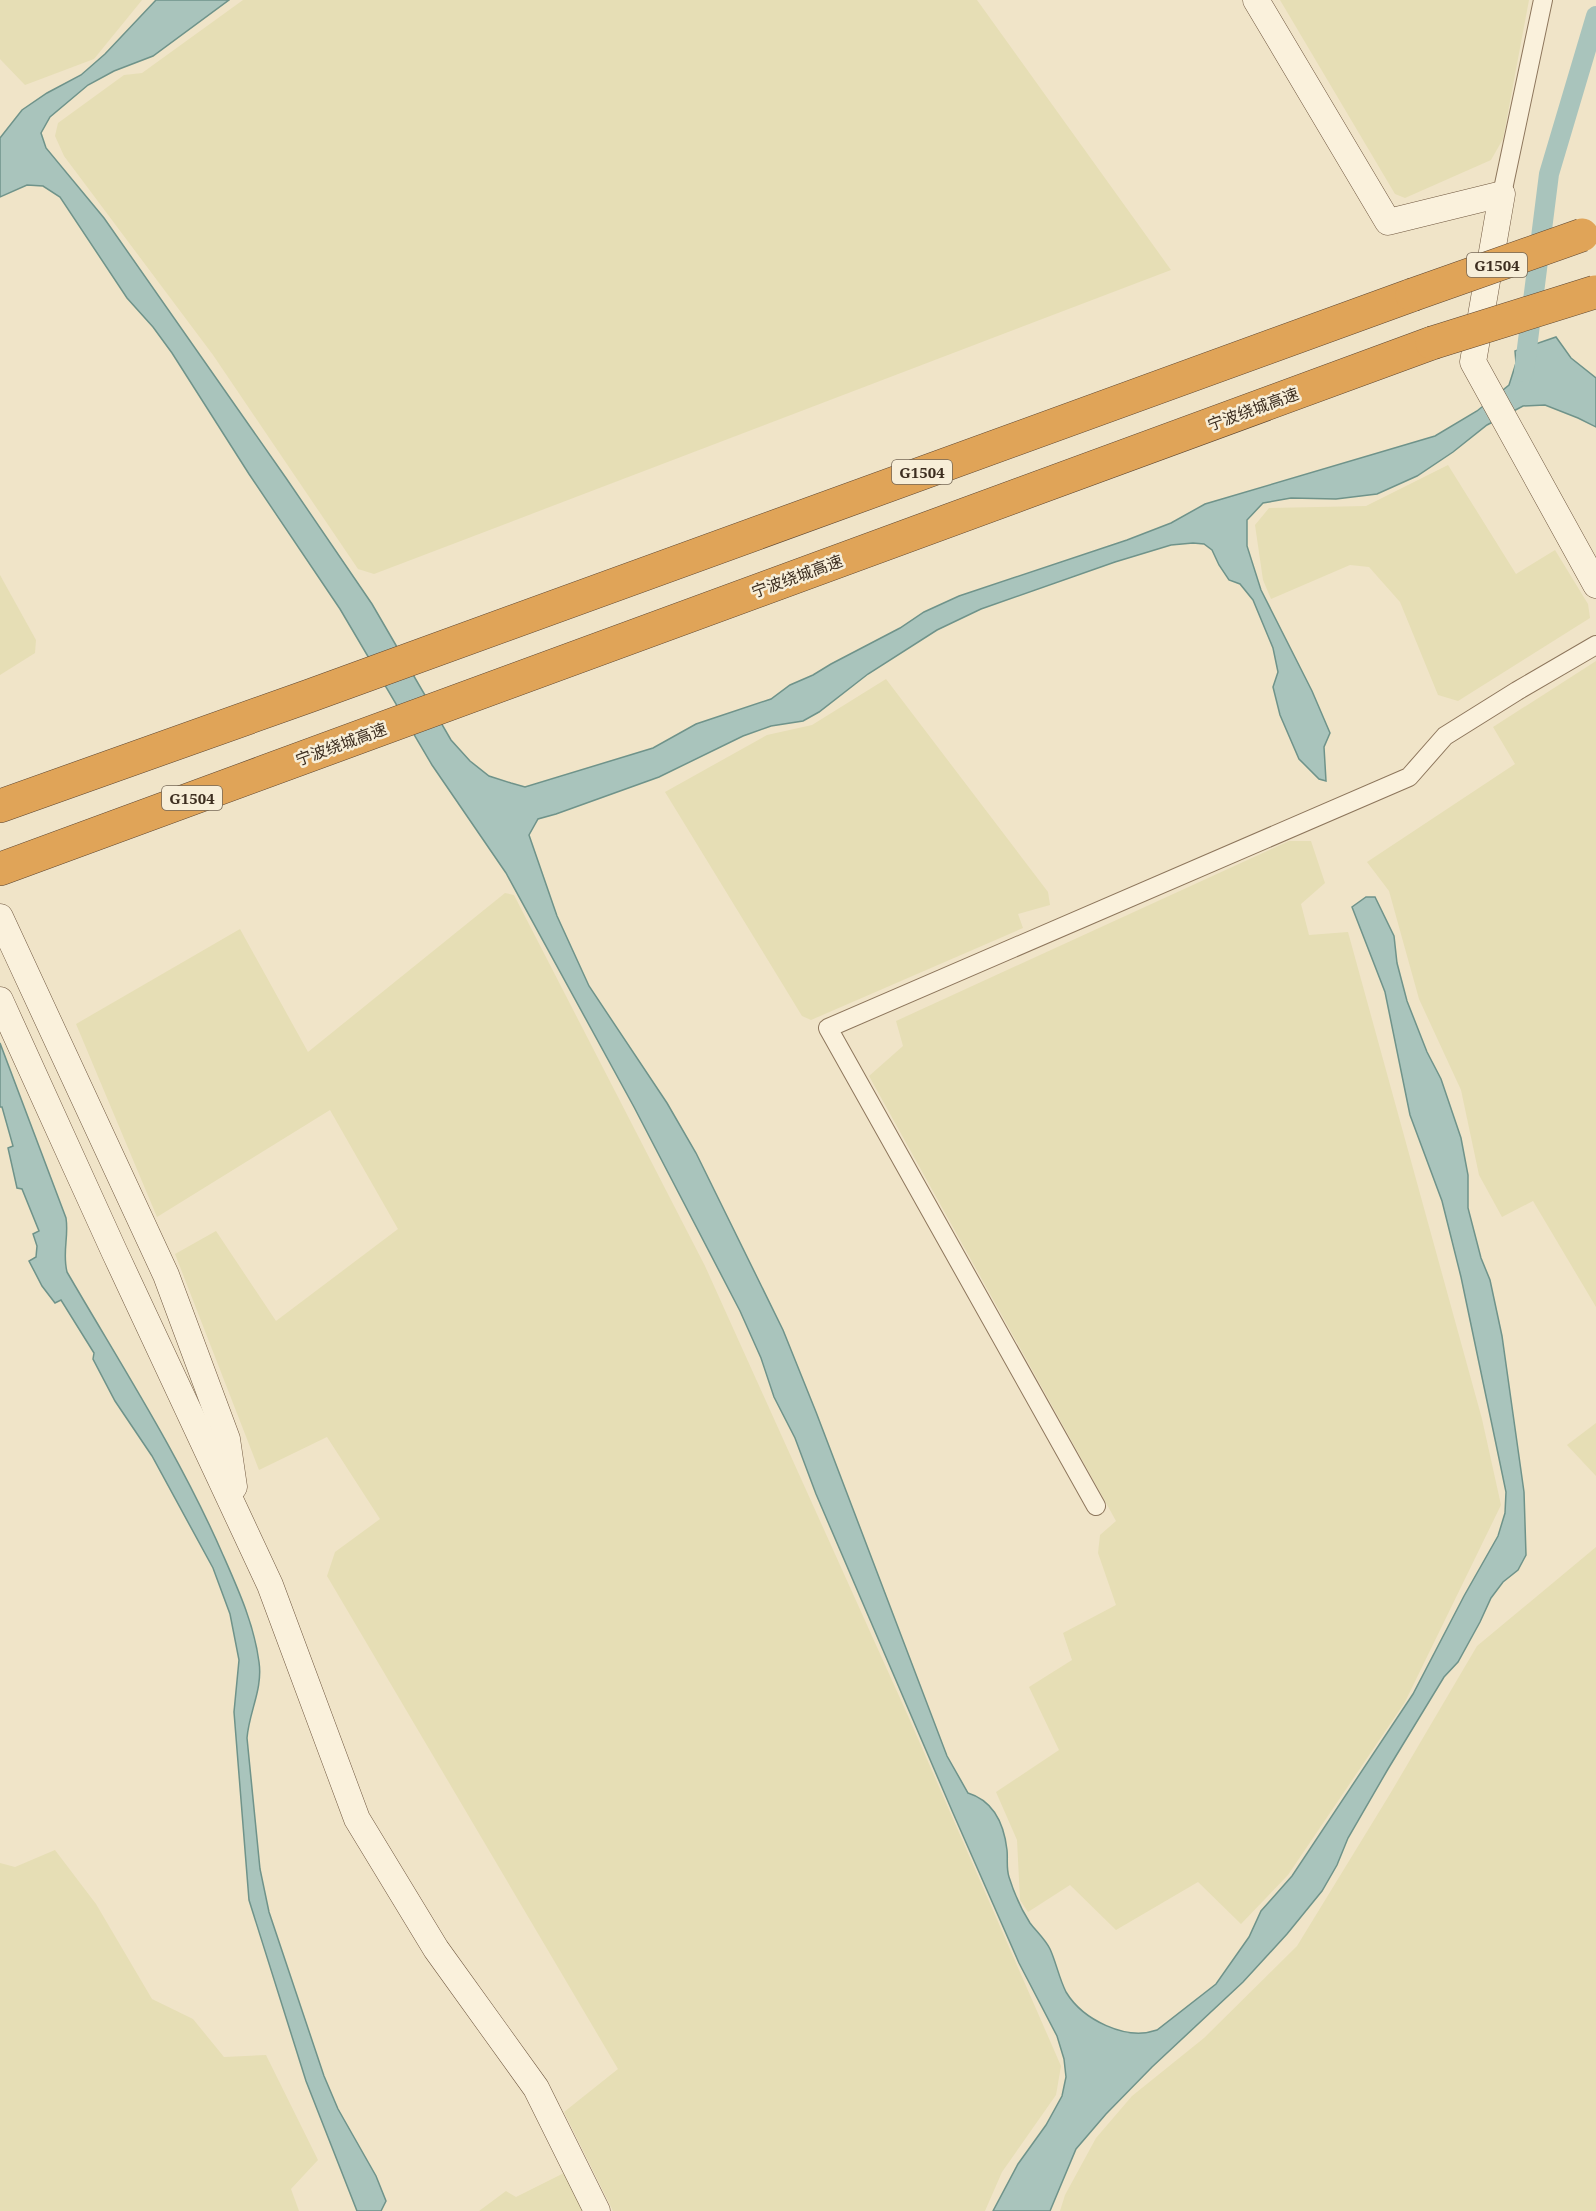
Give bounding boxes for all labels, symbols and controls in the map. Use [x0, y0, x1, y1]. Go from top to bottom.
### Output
road number: G1504 [1467, 253, 1527, 277]
street label: 宁波绕城高速 [1204, 382, 1302, 436]
road number: G1504 [892, 460, 952, 484]
street label: 宁波绕城高速 [748, 549, 846, 603]
street label: 宁波绕城高速 [292, 717, 390, 771]
road number: G1504 [162, 786, 222, 810]

